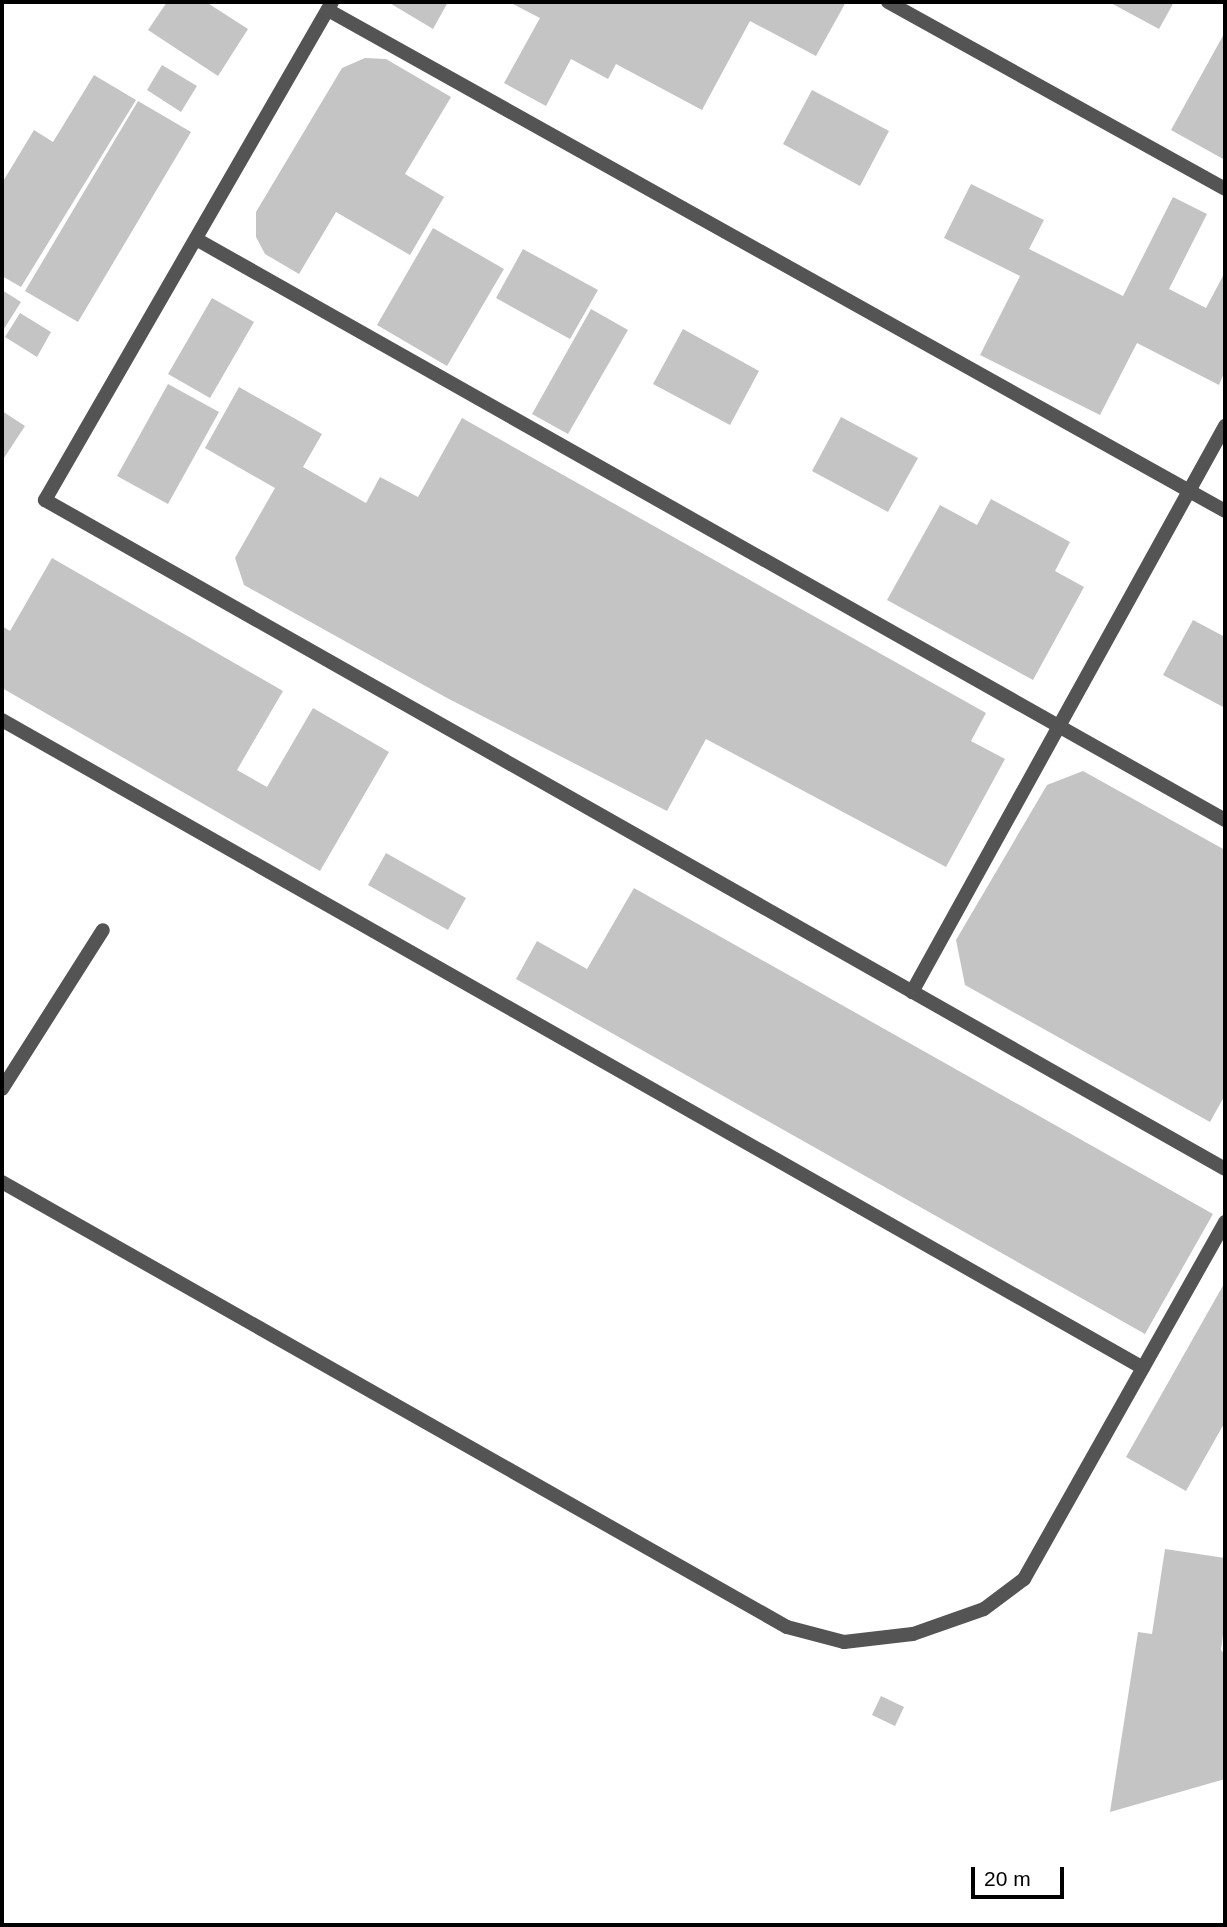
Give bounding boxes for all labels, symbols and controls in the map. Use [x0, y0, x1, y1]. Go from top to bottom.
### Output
scale bar [975, 1854, 1068, 1898]
text: 20 m [984, 1867, 1031, 1890]

